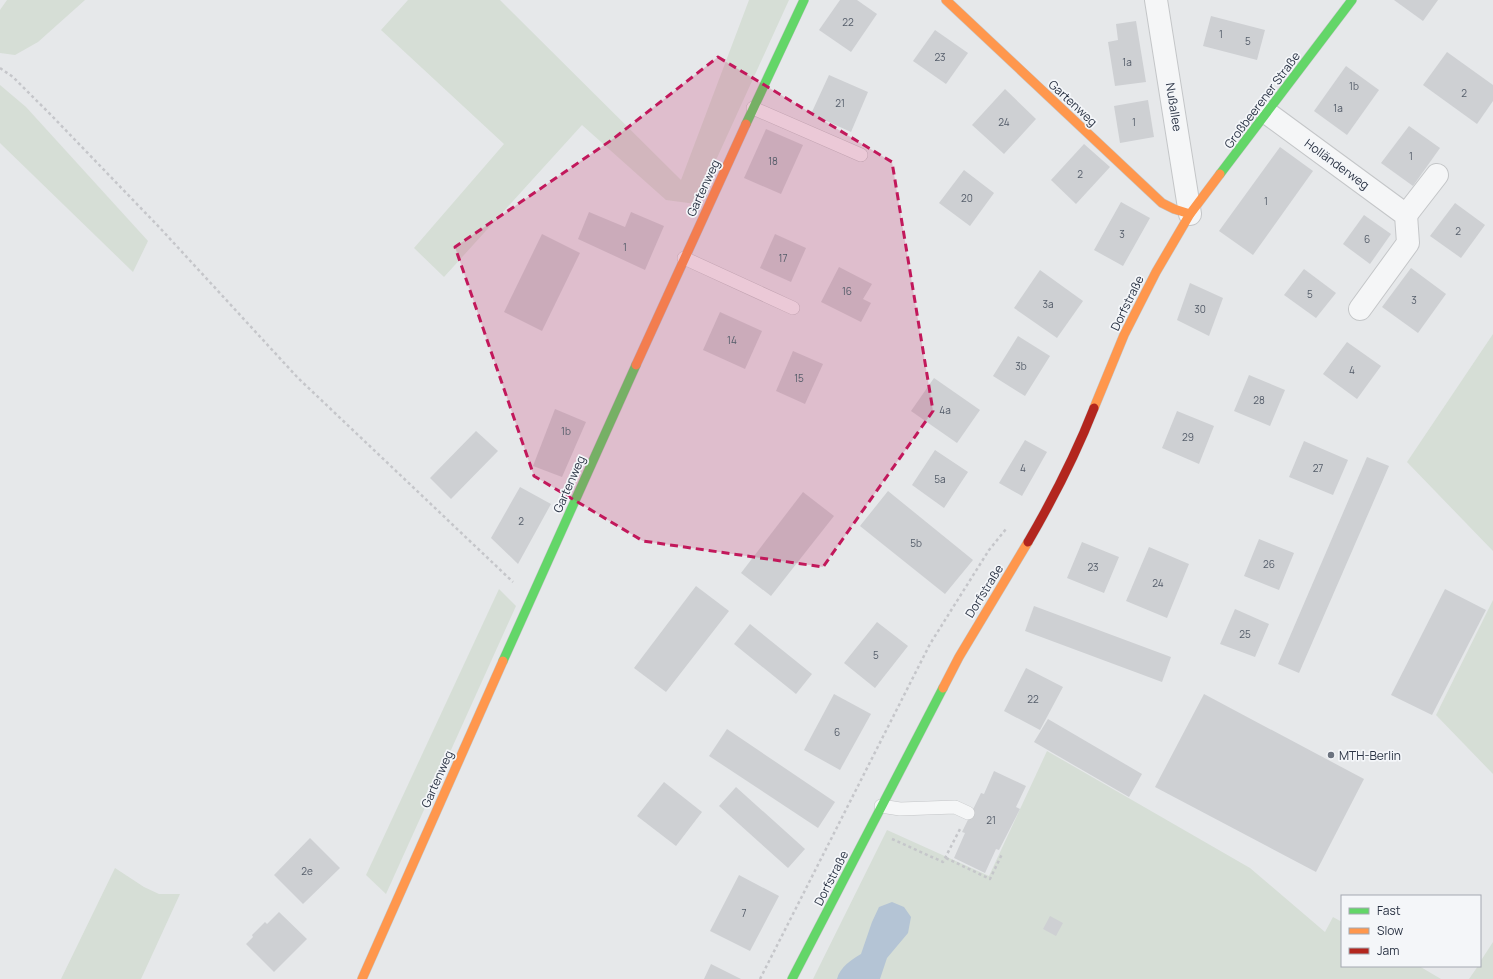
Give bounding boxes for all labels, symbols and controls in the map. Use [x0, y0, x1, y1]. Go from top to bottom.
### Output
house number: 22 [842, 15, 854, 29]
house number: 1 [1219, 27, 1223, 41]
house number: 5 [1245, 34, 1251, 48]
street label: Großbeerener Straße [1220, 48, 1304, 152]
house number: 23 [934, 50, 946, 64]
house number: 1a [1122, 55, 1132, 69]
street label: Gartenweg [1045, 76, 1101, 130]
house number: 1b [1349, 79, 1359, 93]
street label: Nußallee [1162, 82, 1186, 132]
house number: 2 [1461, 86, 1467, 100]
house number: 21 [835, 96, 845, 110]
house number: 1a [1333, 101, 1343, 115]
house number: 24 [998, 115, 1010, 129]
house number: 1 [1132, 115, 1136, 129]
street label: Holländerweg [1301, 135, 1373, 193]
house number: 1 [1409, 149, 1413, 163]
house number: 18 [768, 154, 778, 168]
street label: Gartenweg [682, 157, 724, 219]
house number: 2 [1077, 167, 1083, 181]
house number: 20 [961, 191, 973, 205]
house number: 1 [1264, 194, 1268, 208]
house number: 2 [1455, 224, 1461, 238]
house number: 3 [1119, 227, 1125, 241]
house number: 6 [1364, 232, 1370, 246]
house number: 1 [623, 240, 627, 254]
house number: 17 [779, 251, 787, 265]
street label: Dorfstraße [1106, 272, 1148, 334]
house number: 16 [842, 284, 852, 298]
house number: 5 [1307, 287, 1313, 301]
house number: 3 [1411, 293, 1417, 307]
house number: 3a [1042, 297, 1054, 311]
house number: 30 [1194, 302, 1206, 316]
house number: 14 [727, 333, 737, 347]
house number: 3b [1015, 359, 1027, 373]
house number: 4 [1349, 363, 1355, 377]
house number: 15 [794, 371, 804, 385]
house number: 28 [1253, 393, 1265, 407]
house number: 4a [939, 403, 951, 417]
house number: 1b [561, 424, 571, 438]
house number: 29 [1182, 430, 1194, 444]
street label: Gartenweg [549, 453, 589, 515]
house number: 4 [1020, 461, 1026, 475]
house number: 27 [1313, 461, 1323, 475]
house number: 5a [934, 472, 946, 486]
house number: 2 [518, 514, 524, 528]
house number: 5b [910, 536, 922, 550]
house number: 26 [1263, 557, 1275, 571]
house number: 23 [1087, 560, 1099, 574]
street label: Dorfstraße [961, 561, 1007, 621]
house number: 24 [1152, 576, 1164, 590]
house number: 25 [1239, 627, 1251, 641]
house number: 5 [873, 648, 879, 662]
house number: 22 [1027, 692, 1039, 706]
house number: 6 [834, 725, 840, 739]
place label: MTH-Berlin [1339, 747, 1401, 764]
street label: Gartenweg [417, 748, 457, 810]
marker: MTH-Berlin [1326, 750, 1336, 760]
house number: 21 [986, 813, 996, 827]
street label: Dorfstraße [810, 848, 852, 908]
house number: 2e [301, 864, 313, 878]
legend [1341, 895, 1481, 967]
text: Fast [1377, 902, 1401, 919]
house number: 7 [741, 906, 747, 920]
text: Slow [1377, 922, 1403, 939]
text: Jam [1377, 942, 1399, 959]

